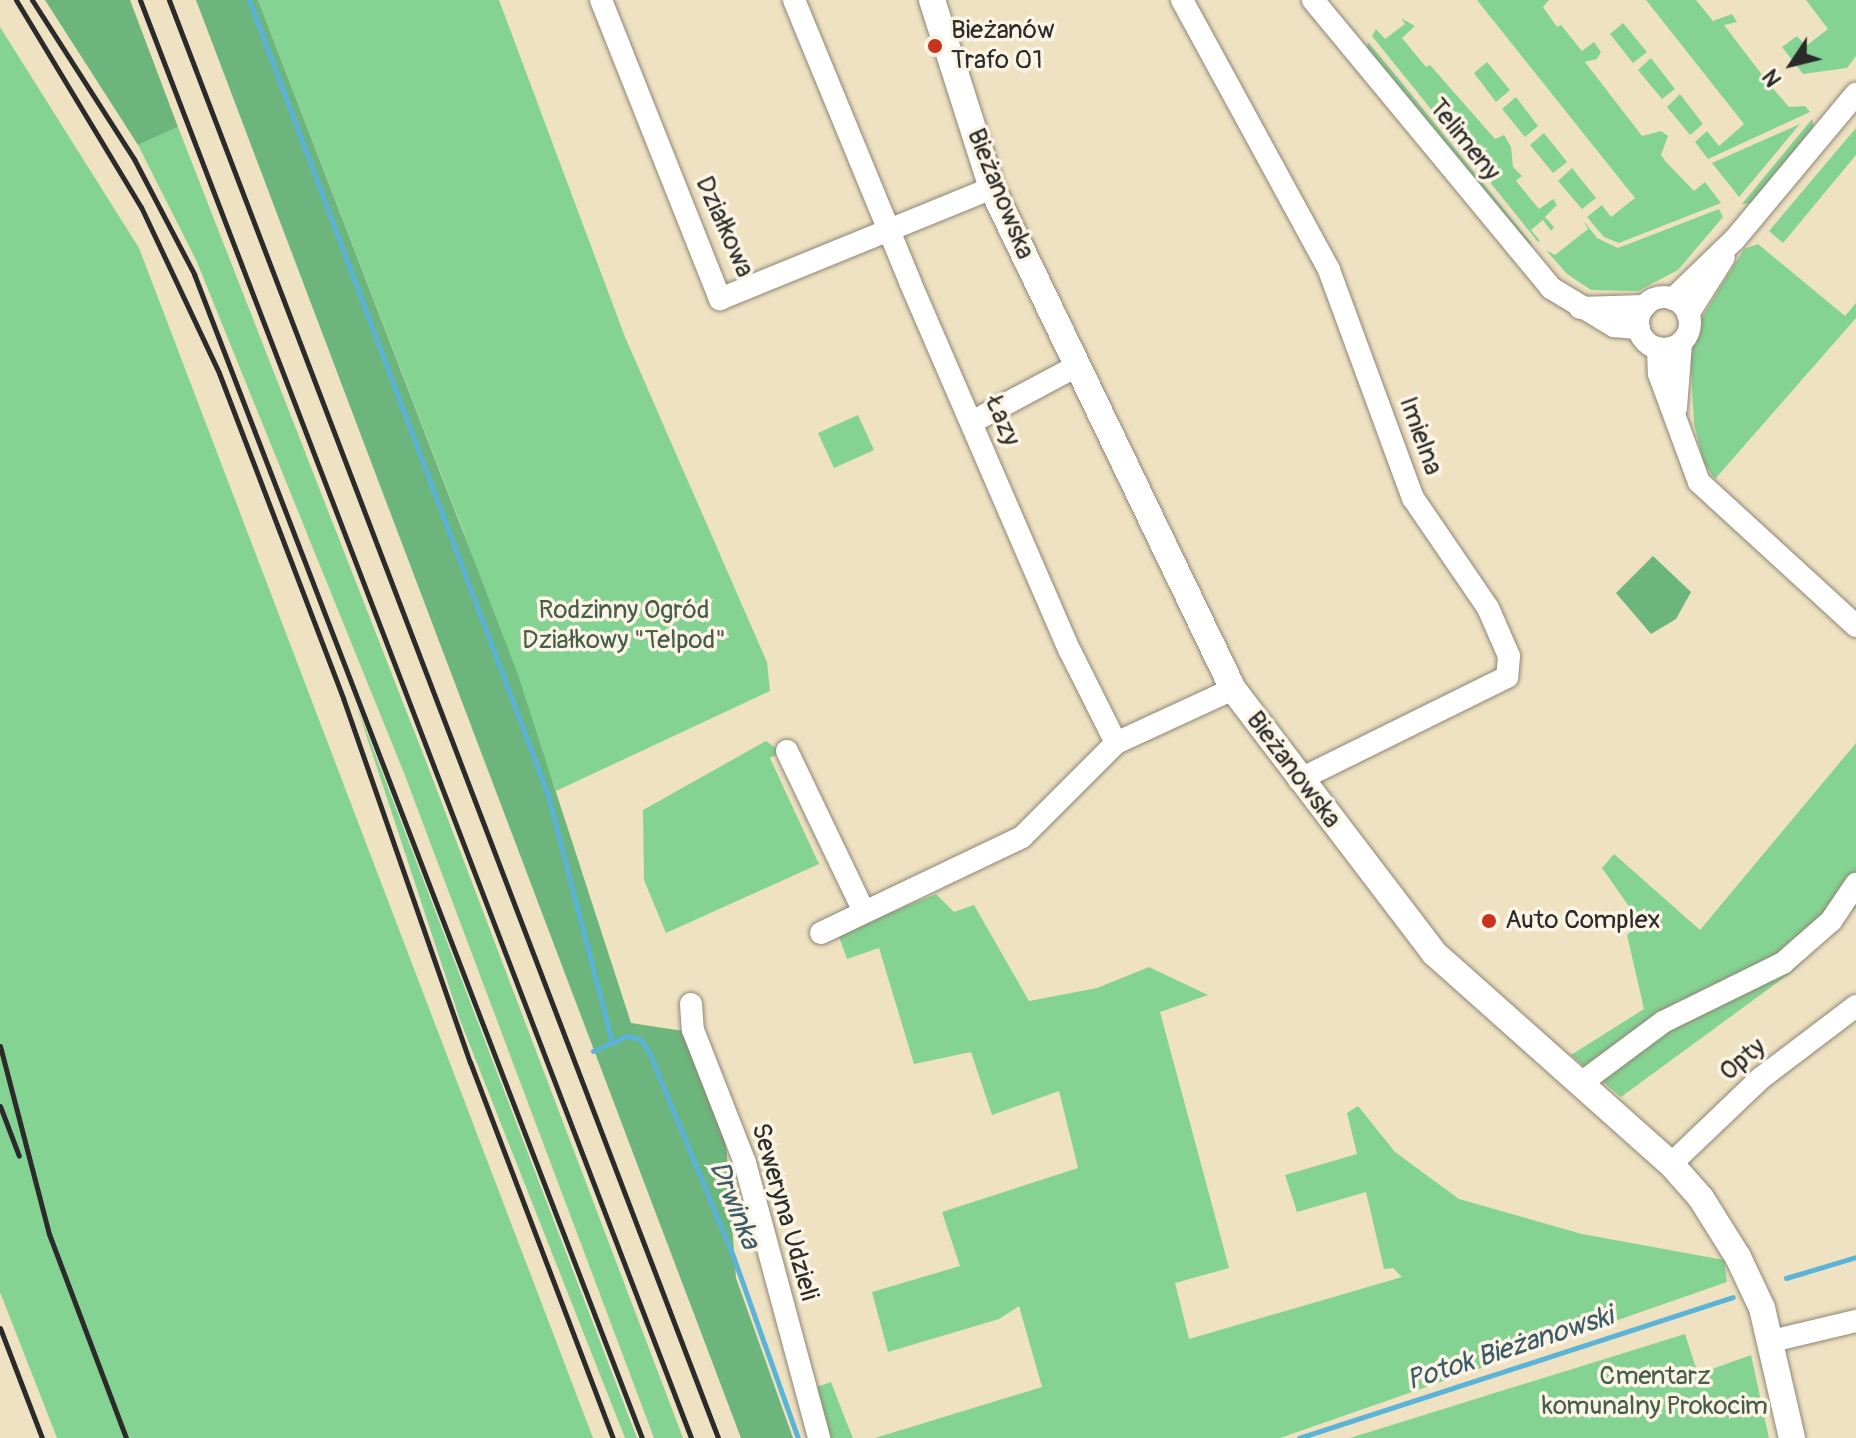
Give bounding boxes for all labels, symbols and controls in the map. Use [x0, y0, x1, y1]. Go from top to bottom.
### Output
place label: Bieżanów Trafo 01 [951, 15, 1055, 76]
north arrow [1752, 24, 1832, 104]
marker: Bieżanów Trafo 01 [926, 37, 944, 55]
text: N [1757, 64, 1788, 92]
street label: Telimeny [1421, 93, 1507, 187]
street label: Bieżanowska [960, 124, 1040, 264]
street label: Działkowa [688, 172, 760, 282]
street label: Łazy [978, 391, 1026, 451]
street label: Imielna [1392, 393, 1448, 479]
park label: Rodzinny Ogród Działkowy "Telpod" [522, 595, 726, 656]
street label: Bieżanowska [1239, 705, 1347, 835]
place label: Auto Complex [1505, 905, 1661, 937]
marker: Auto Complex [1480, 912, 1498, 930]
street label: Opty [1714, 1032, 1772, 1088]
street label: Seweryna Udzieli [744, 1120, 824, 1304]
water label: Drwinka [701, 1156, 767, 1254]
water label: Potok Bieżanowski [1402, 1300, 1618, 1398]
park label: Cmentarz komunalny Prokocim [1542, 1361, 1768, 1422]

